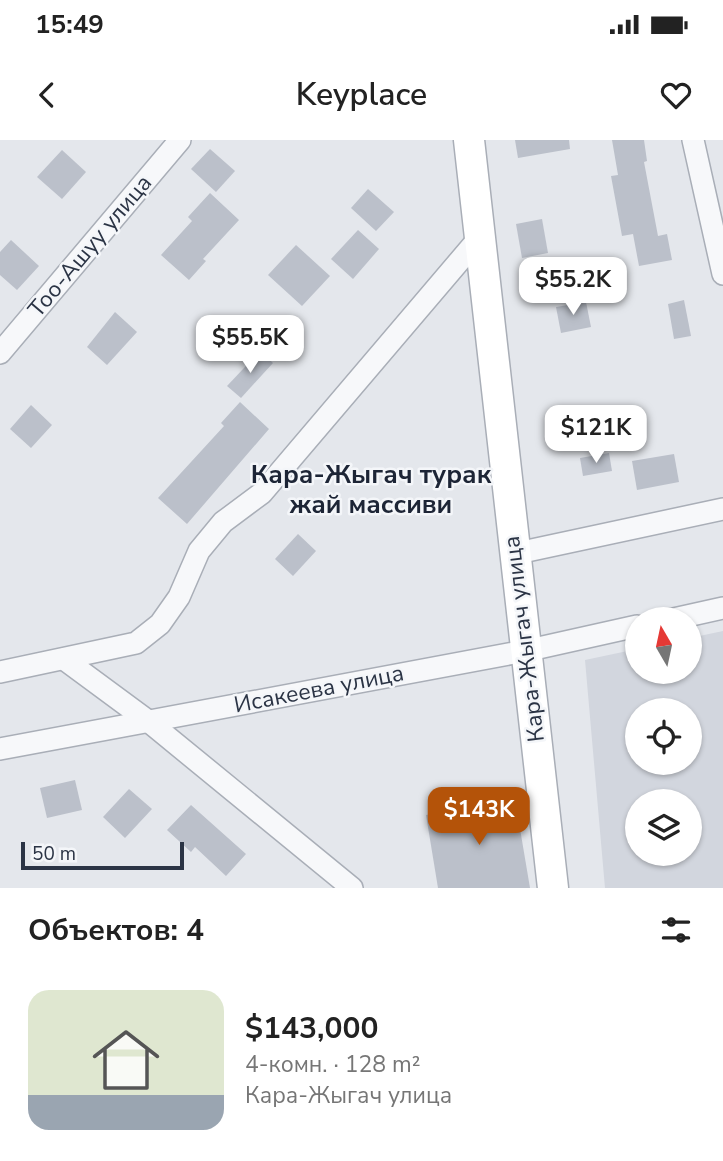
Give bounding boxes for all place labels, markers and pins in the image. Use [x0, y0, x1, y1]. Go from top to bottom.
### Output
pin: $55.2K [516, 258, 630, 317]
pin: $55.5K [193, 316, 307, 375]
pin: $121K [547, 406, 645, 465]
pin: $143K [430, 788, 528, 847]

